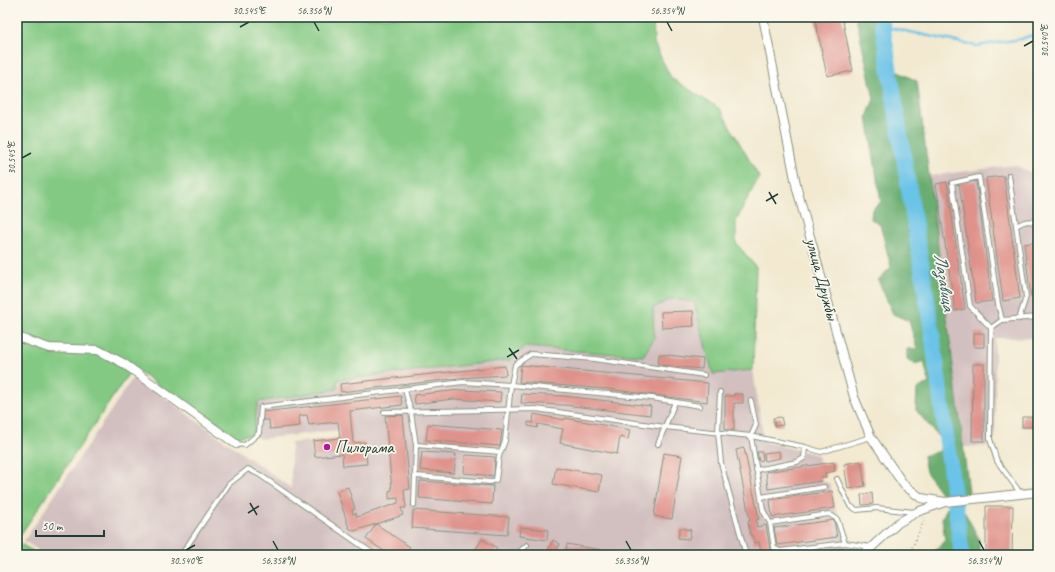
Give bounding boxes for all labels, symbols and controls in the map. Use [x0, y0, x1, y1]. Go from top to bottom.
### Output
text: 30.545°E [233, 4, 267, 17]
text: 56.356°N [297, 4, 333, 17]
text: 56.354°N [650, 4, 686, 17]
text: 30.540°E [1038, 23, 1051, 57]
text: 30.545°E [5, 140, 18, 174]
street label: улица Дружбы [801, 235, 844, 324]
water label: Лазавица [929, 252, 961, 314]
place label: Пилорама [335, 437, 395, 458]
marker: Пилорама [322, 442, 332, 452]
scale bar [36, 512, 104, 538]
text: 50 m [42, 518, 64, 534]
text: 30.540°E [170, 554, 204, 567]
text: 56.358°N [261, 554, 297, 567]
text: 56.356°N [614, 554, 650, 567]
text: 56.354°N [967, 554, 1003, 567]

